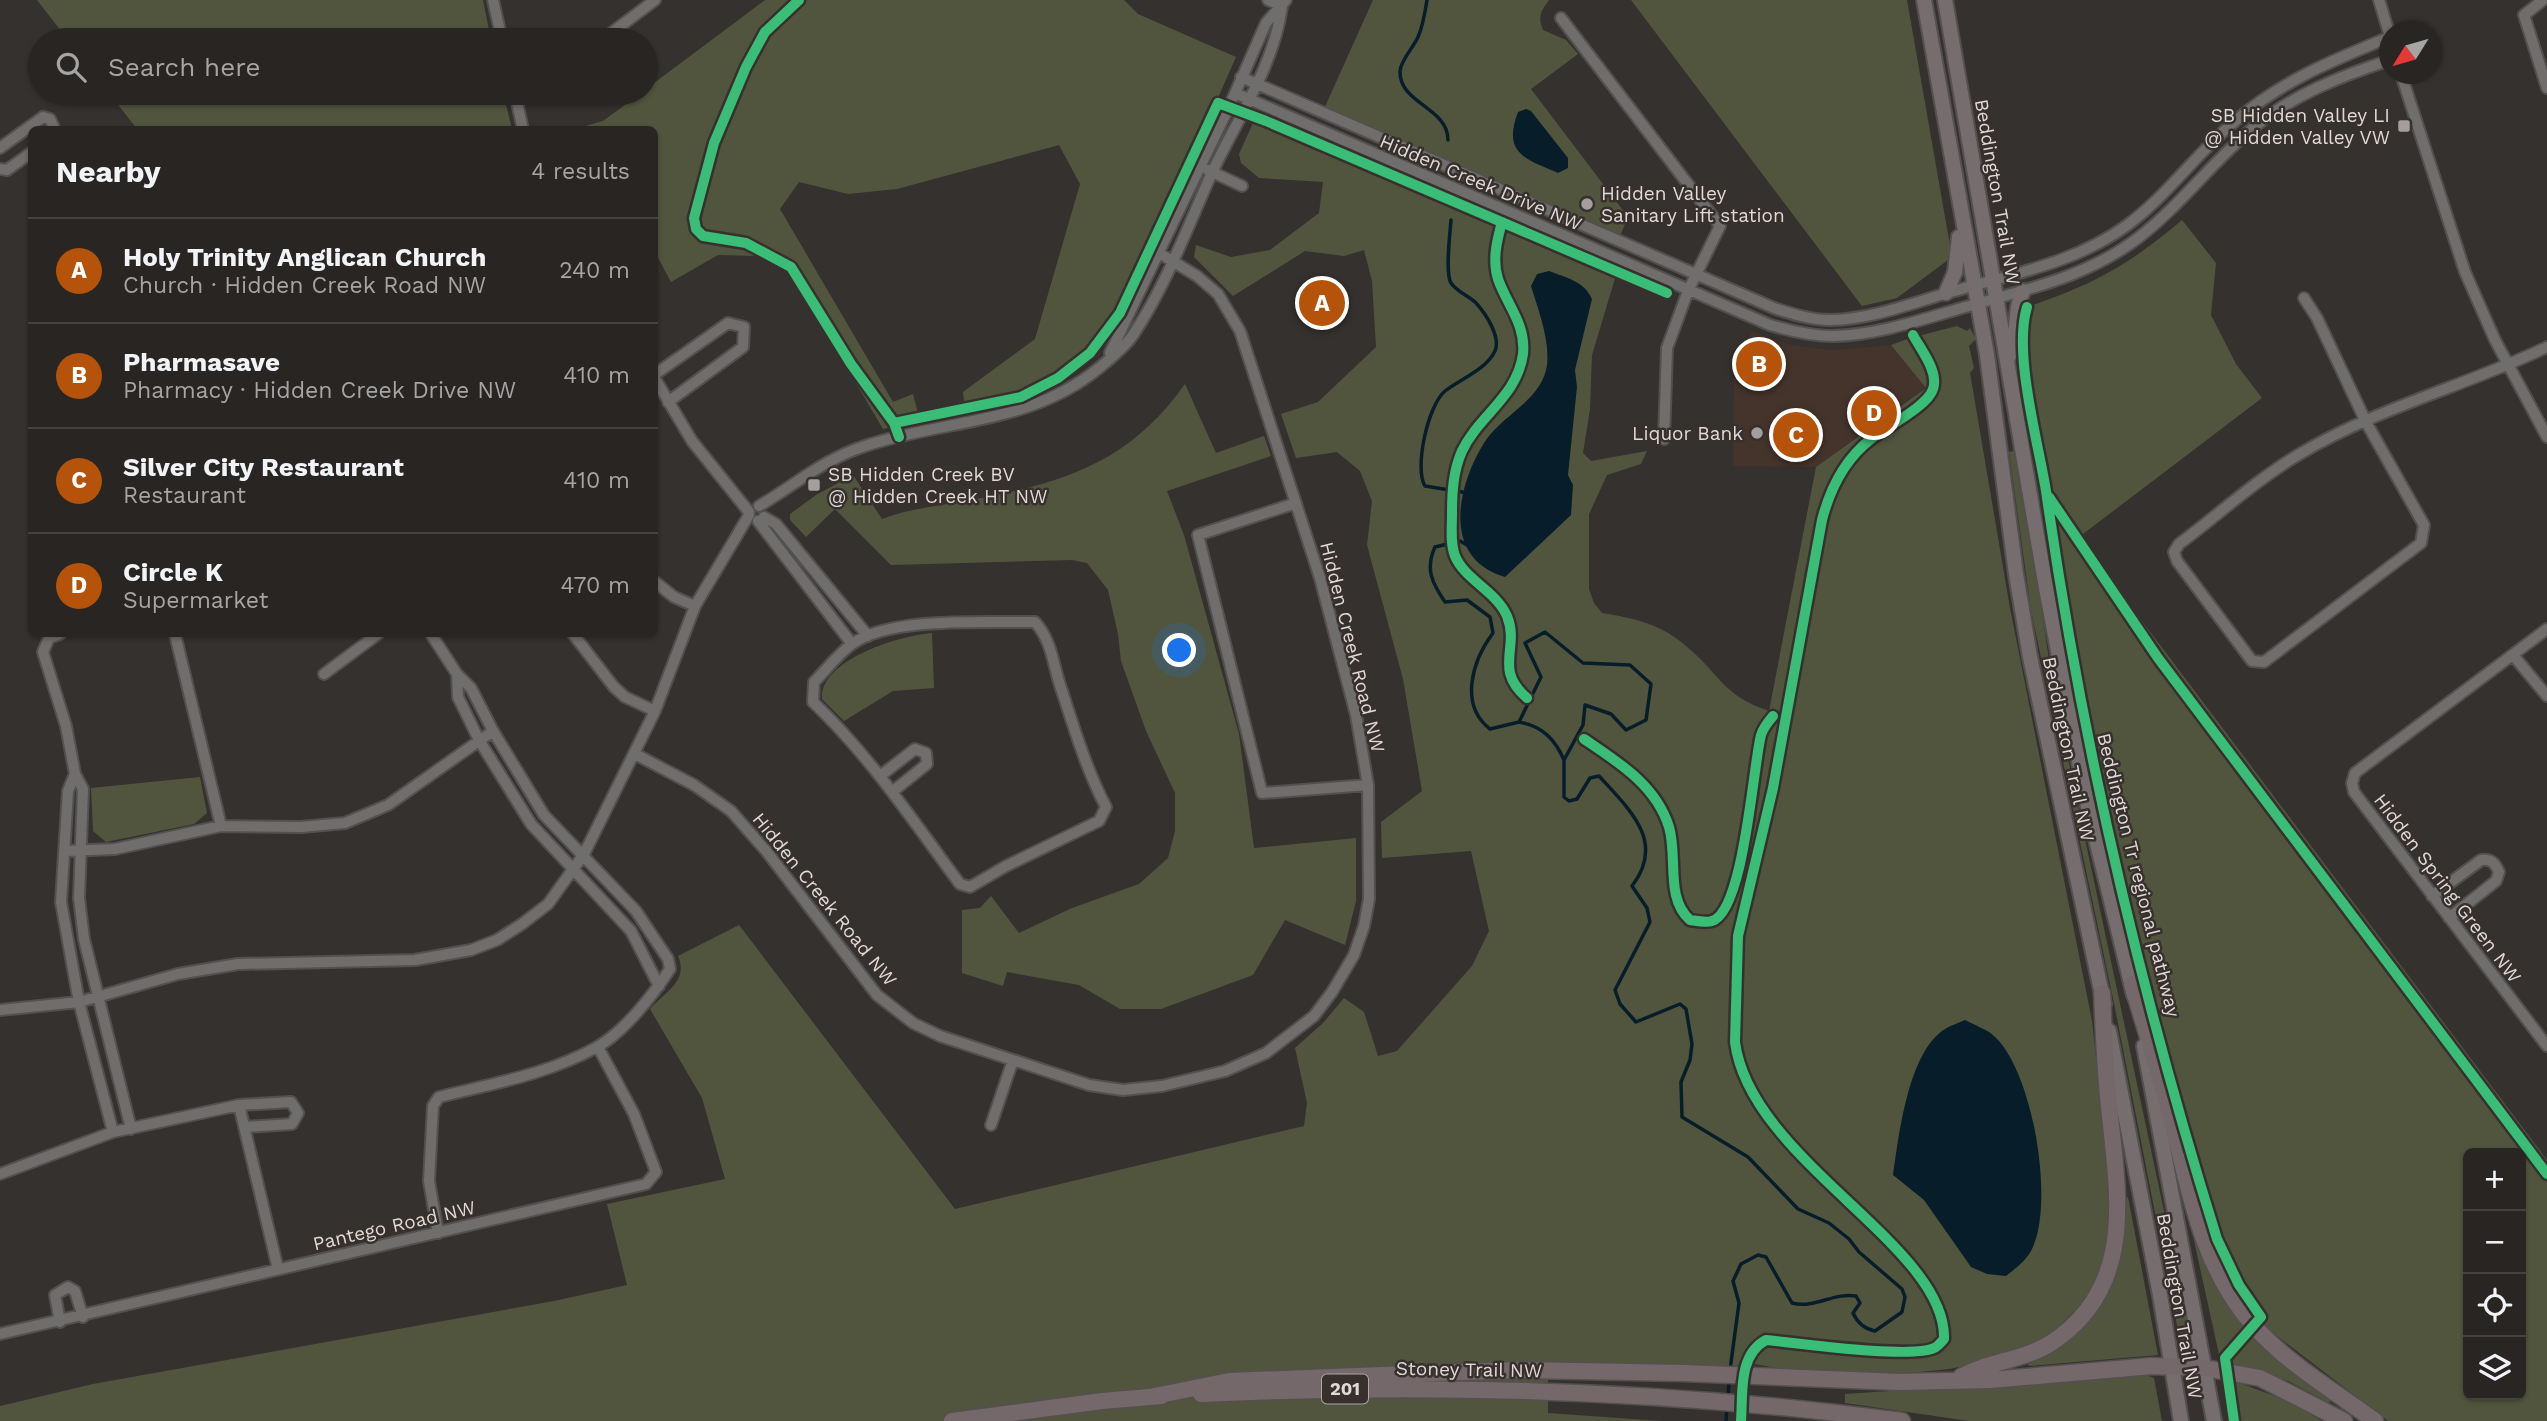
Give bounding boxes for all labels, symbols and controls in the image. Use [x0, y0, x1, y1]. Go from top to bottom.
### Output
north arrow [2379, 21, 2442, 84]
search box [28, 28, 658, 105]
icon: search [52, 48, 90, 86]
text: Search here [108, 52, 260, 82]
street label: Beddington Trail NW [1970, 97, 2025, 287]
place label: SB Hidden Valley LI @ Hidden Valley VW [2204, 104, 2390, 149]
marker: SB Hidden Valley LI @ Hidden Valley VW [2396, 118, 2412, 134]
street label: Hidden Creek Drive NW [1376, 129, 1585, 235]
text: Nearby [56, 154, 161, 189]
text: 4 results [531, 158, 630, 185]
place label: Hidden Valley Sanitary Lift station [1601, 182, 1785, 227]
marker: Hidden Valley Sanitary Lift station [1579, 196, 1595, 212]
text: Holy Trinity Anglican Church [123, 242, 486, 272]
text: A [71, 257, 87, 284]
text: 240 m [559, 257, 630, 284]
text: Church · Hidden Creek Road NW [123, 272, 486, 299]
pin: A [1299, 277, 1345, 329]
pin: B [1736, 338, 1782, 390]
text: Pharmasave [123, 347, 280, 377]
text: B [71, 362, 87, 389]
text: 410 m [563, 362, 630, 389]
text: Pharmacy · Hidden Creek Drive NW [123, 377, 516, 404]
pin: D [1851, 387, 1897, 439]
pin: C [1773, 409, 1819, 461]
place label: Liquor Bank [1632, 422, 1743, 445]
marker: Liquor Bank [1749, 425, 1765, 441]
text: Silver City Restaurant [123, 452, 404, 482]
place label: SB Hidden Creek BV @ Hidden Creek HT NW [828, 463, 1048, 508]
text: C [71, 467, 87, 494]
text: 410 m [563, 467, 630, 494]
marker: SB Hidden Creek BV @ Hidden Creek HT NW [806, 477, 822, 493]
text: Restaurant [123, 482, 246, 509]
street label: Hidden Creek Road NW [1315, 539, 1390, 755]
text: Circle K [123, 557, 223, 587]
text: D [71, 572, 87, 599]
text: 470 m [561, 572, 630, 599]
text: Supermarket [123, 587, 268, 614]
your location [1162, 633, 1196, 667]
street label: Beddington Trail NW [2038, 655, 2099, 844]
street label: Beddington Tr regional pathway [2092, 731, 2185, 1020]
street label: Hidden Spring Green NW [2369, 789, 2526, 987]
street label: Hidden Creek Road NW [748, 808, 902, 991]
map controls [2463, 1148, 2526, 1400]
button: + [2463, 1148, 2526, 1211]
street label: Pantego Road NW [311, 1196, 478, 1255]
street label: Beddington Trail NW [2152, 1211, 2207, 1401]
button: − [2463, 1211, 2526, 1274]
button: locate [2463, 1274, 2526, 1337]
button: layers [2463, 1337, 2526, 1400]
street label: Stoney Trail NW [1396, 1357, 1542, 1382]
road number: 201 [1322, 1374, 1368, 1404]

